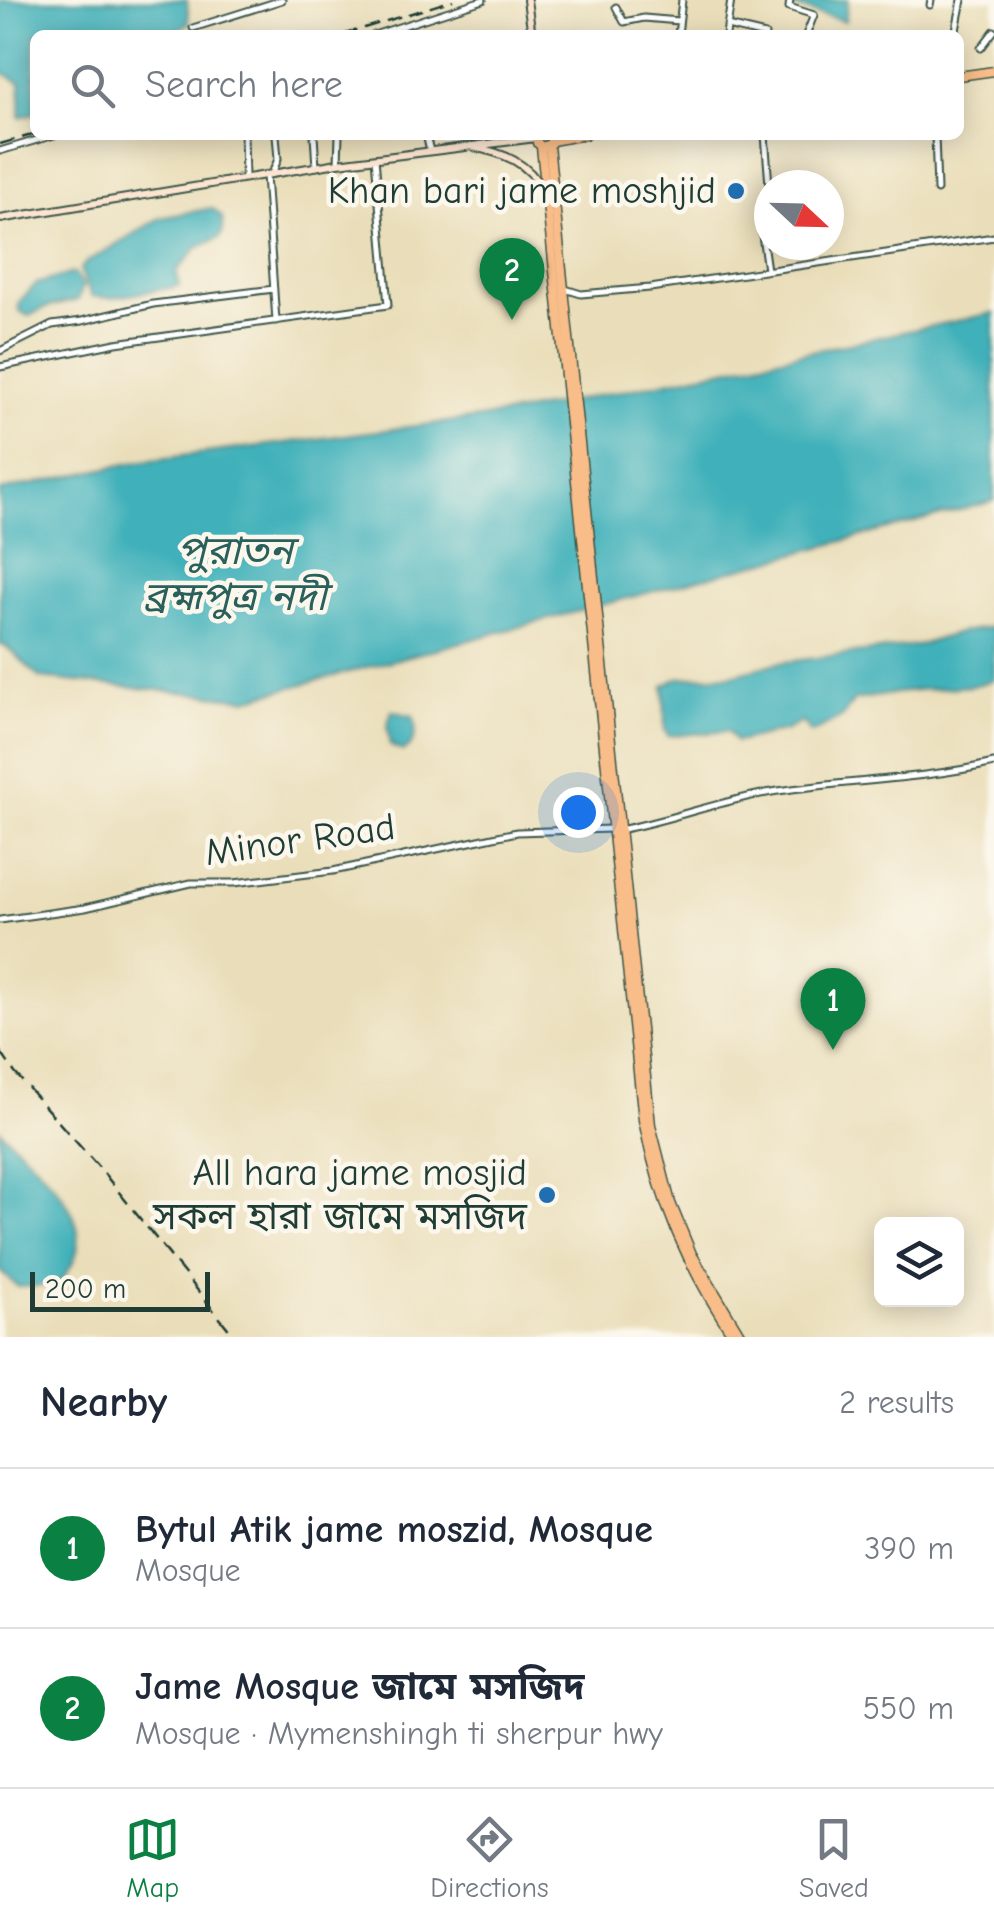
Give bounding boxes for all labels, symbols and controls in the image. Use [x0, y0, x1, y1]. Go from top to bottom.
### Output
search box [30, 30, 964, 140]
icon: search [65, 58, 120, 113]
text: Search here [145, 63, 343, 107]
place label: Khan bari jame moshjid [328, 169, 716, 213]
north arrow [754, 170, 844, 260]
marker: Khan bari jame moshjid [725, 180, 747, 202]
pin: 2 [480, 238, 544, 320]
water label: পুরাতন ব্রহ্মপুত্র নদী [143, 528, 334, 620]
your location [553, 787, 604, 838]
street label: Minor Road [202, 805, 398, 875]
pin: 1 [800, 968, 866, 1050]
place label: All hara jame mosjid সকল হারা জামে মসজিদ [152, 1151, 528, 1239]
marker: All hara jame mosjid সকল হারা জামে মসজিদ [536, 1184, 558, 1206]
map controls [874, 1217, 964, 1307]
button: layers [874, 1217, 964, 1307]
scale bar [30, 1267, 210, 1312]
text: 200 m [45, 1273, 126, 1305]
text: Nearby [40, 1378, 167, 1427]
text: 2 results [839, 1384, 954, 1421]
text: Bytul Atik jame moszid, Mosque [135, 1508, 653, 1552]
text: 1 [66, 1530, 79, 1567]
text: 390 m [864, 1530, 954, 1567]
text: Mosque [135, 1552, 241, 1589]
text: Jame Mosque জামে মসজিদ [135, 1665, 585, 1709]
text: 2 [65, 1690, 80, 1727]
text: 550 m [863, 1690, 954, 1727]
text: Mosque · Mymenshingh ti sherpur hwy [135, 1715, 663, 1752]
tab: Map [125, 1812, 180, 1904]
tab: Directions [430, 1812, 549, 1904]
tab: Saved [799, 1812, 869, 1904]

